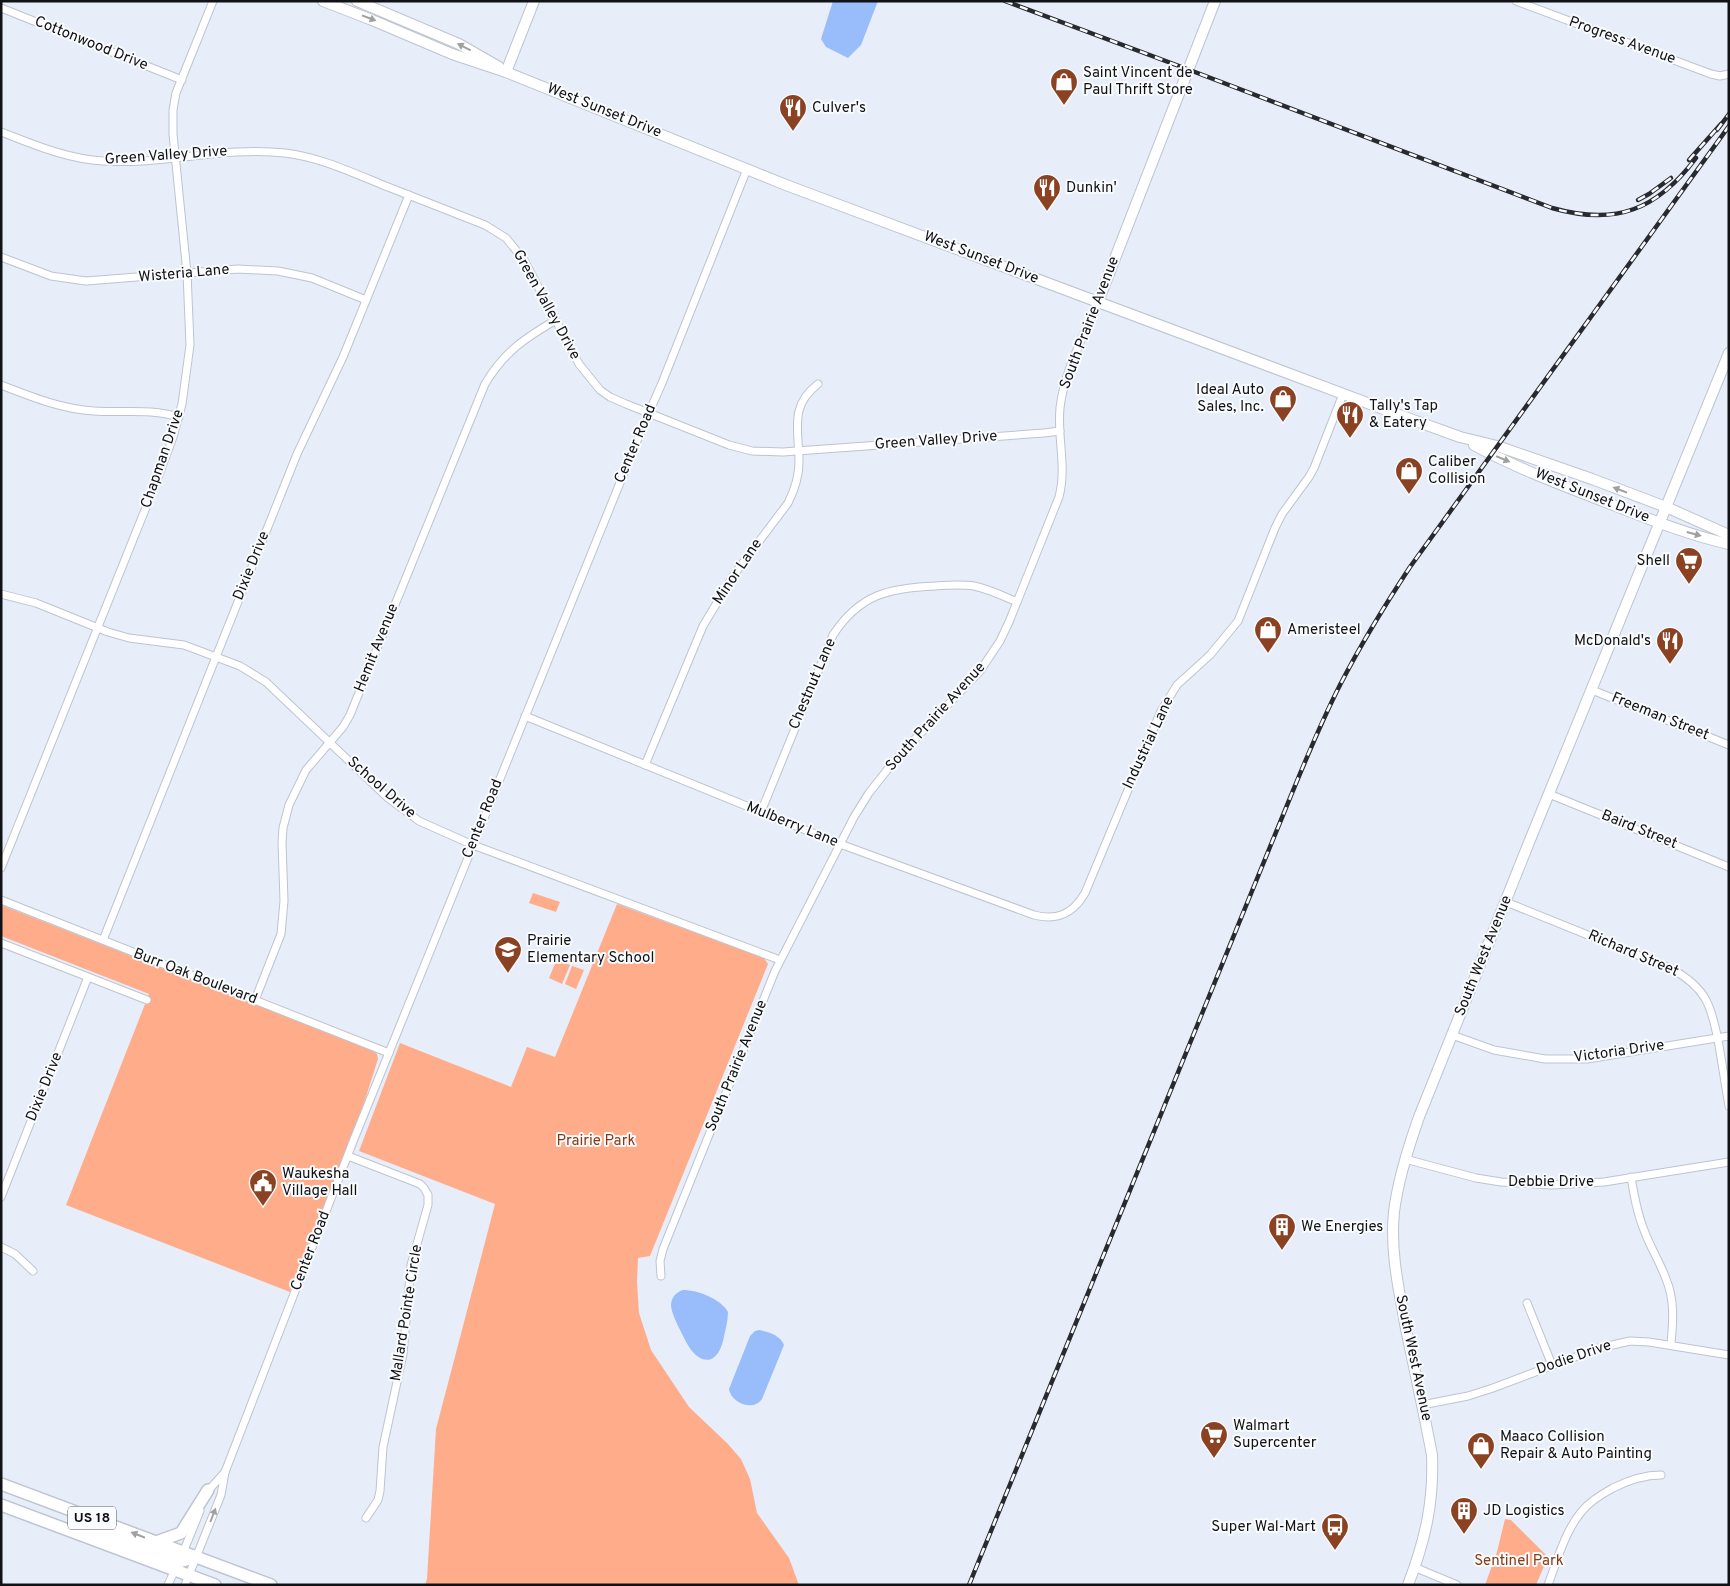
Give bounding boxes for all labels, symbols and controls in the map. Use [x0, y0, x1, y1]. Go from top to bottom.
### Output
street label: Cottonwood Drive [31, 13, 151, 75]
street label: Progress Avenue [1566, 13, 1678, 69]
one-way arrow [362, 15, 376, 23]
one-way arrow [457, 43, 472, 51]
place label: Saint Vincent de Paul Thrift Store [1083, 64, 1193, 100]
shop icon: Saint Vincent de Paul Thrift Store [1049, 67, 1079, 106]
street label: West Sunset Drive [544, 79, 664, 143]
restaurant icon: Culver's [778, 93, 808, 132]
place label: Culver's [812, 99, 866, 118]
street label: Green Valley Drive [104, 142, 228, 170]
restaurant icon: Dunkin' [1032, 173, 1062, 212]
place label: Dunkin' [1066, 179, 1117, 198]
street label: West Sunset Drive [921, 227, 1041, 289]
street label: Green Valley Drive [508, 247, 584, 363]
street label: South Prairie Avenue [1056, 254, 1124, 392]
street label: Wisteria Lane [138, 261, 230, 287]
place label: Ideal Auto Sales, Inc. [1196, 381, 1264, 417]
shop icon: Ideal Auto Sales, Inc. [1268, 384, 1298, 423]
place label: Tally's Tap & Eatery [1369, 397, 1438, 433]
restaurant icon: Tally's Tap & Eatery [1335, 400, 1365, 439]
street label: Center Road [611, 402, 661, 486]
street label: Chapman Drive [137, 407, 189, 511]
street label: Green Valley Drive [874, 427, 998, 455]
place label: Caliber Collision [1428, 453, 1485, 489]
shop icon: Caliber Collision [1394, 456, 1424, 495]
one-way arrow [1496, 456, 1510, 464]
street label: West Sunset Drive [1532, 464, 1652, 528]
one-way arrow [1613, 485, 1627, 493]
street label: Dixie Drive [230, 529, 274, 603]
one-way arrow [1686, 531, 1701, 539]
street label: Minor Lane [709, 535, 767, 609]
supermarket icon: Shell [1674, 546, 1704, 585]
place label: Shell [1636, 552, 1670, 571]
street label: Hemit Avenue [351, 601, 403, 695]
shop icon: Ameristeel [1253, 615, 1283, 654]
place label: Ameristeel [1287, 621, 1361, 640]
restaurant icon: McDonald's [1655, 626, 1685, 665]
place label: McDonald's [1574, 632, 1651, 651]
street label: Chestnut Lane [785, 635, 841, 733]
street label: South Prairie Avenue [882, 659, 990, 775]
street label: Freeman Street [1608, 689, 1712, 745]
street label: Industrial Lane [1119, 694, 1179, 792]
street label: School Drive [343, 753, 419, 823]
street label: Center Road [458, 776, 508, 862]
street label: Mulberry Lane [743, 798, 841, 852]
street label: Baird Street [1598, 806, 1680, 854]
street label: South West Avenue [1451, 893, 1517, 1019]
street label: Richard Street [1585, 926, 1681, 982]
place label: Prairie Elementary School [527, 932, 654, 968]
school or university icon: Prairie Elementary School [493, 935, 523, 974]
street label: Burr Oak Boulevard [130, 945, 260, 1009]
street label: South Prairie Avenue [702, 997, 772, 1135]
street label: Victoria Drive [1572, 1036, 1666, 1068]
street label: Dixie Drive [23, 1050, 67, 1124]
park label: Prairie Park [557, 1132, 635, 1151]
place label: Waukesha Village Hall [282, 1165, 357, 1201]
public building icon: Waukesha Village Hall [248, 1168, 278, 1207]
street label: Debbie Drive [1508, 1173, 1594, 1192]
street label: Center Road [287, 1208, 335, 1294]
building icon: We Energies [1267, 1212, 1297, 1251]
place label: We Energies [1301, 1218, 1383, 1237]
street label: Mallard Pointe Circle [387, 1243, 427, 1383]
street label: South West Avenue [1390, 1293, 1436, 1423]
street label: Dodie Drive [1534, 1336, 1614, 1380]
place label: Walmart Supercenter [1233, 1417, 1317, 1453]
supermarket icon: Walmart Supercenter [1199, 1420, 1229, 1459]
place label: Maaco Collision Repair & Auto Painting [1500, 1428, 1652, 1464]
shop icon: Maaco Collision Repair & Auto Painting [1466, 1431, 1496, 1470]
building icon: JD Logistics [1449, 1496, 1479, 1535]
place label: JD Logistics [1483, 1502, 1565, 1521]
road number: US 18 [68, 1506, 116, 1530]
one-way arrow [209, 1507, 217, 1522]
bus stop icon: Super Wal-Mart [1320, 1512, 1350, 1551]
place label: Super Wal-Mart [1211, 1518, 1316, 1537]
one-way arrow [130, 1531, 145, 1538]
park label: Sentinel Park [1474, 1552, 1564, 1571]

